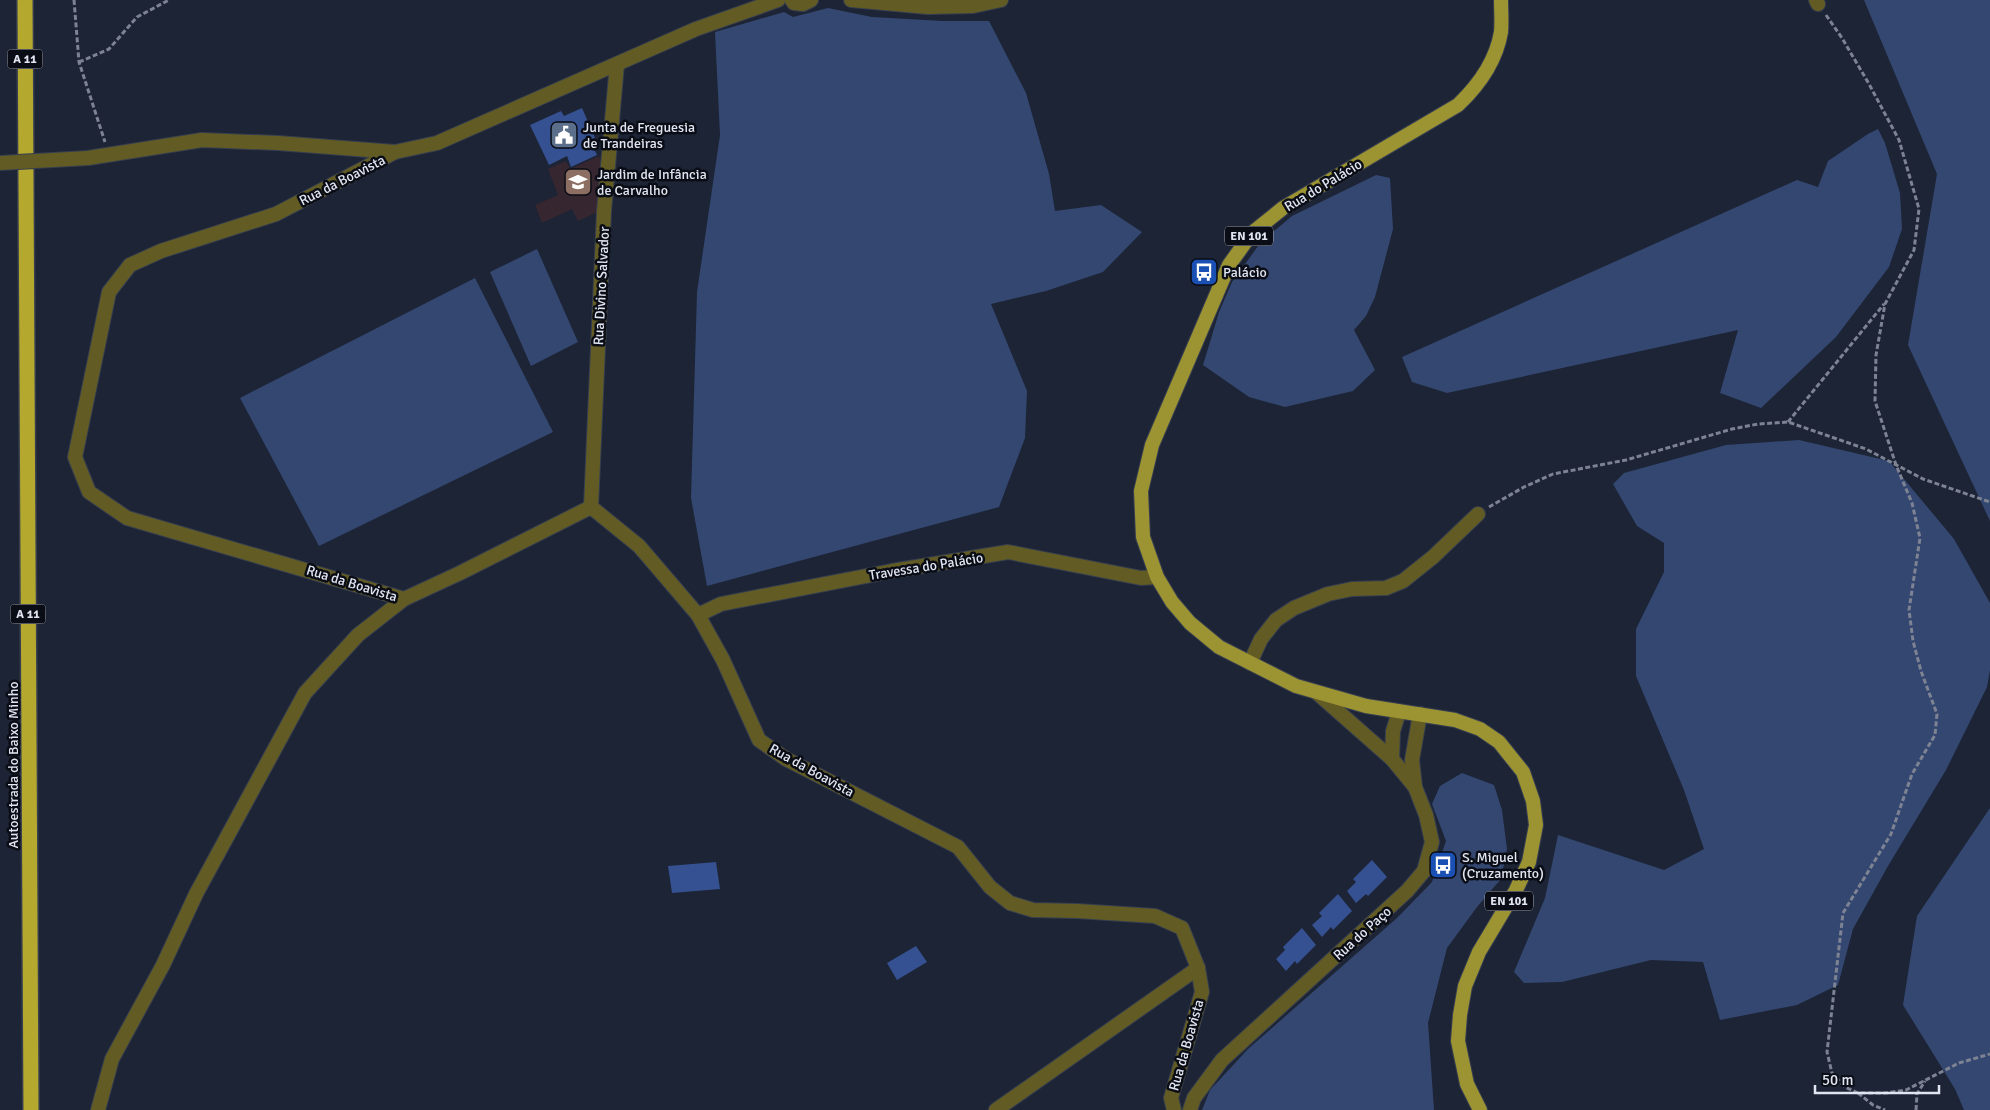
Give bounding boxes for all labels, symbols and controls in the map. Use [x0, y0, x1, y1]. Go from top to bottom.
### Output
road number: A 11 [8, 50, 42, 68]
place label: Junta de Freguesia de Trandeiras [583, 119, 695, 152]
public building icon: Junta de Freguesia de Trandeiras [549, 120, 579, 150]
street label: Rua da Boavista [296, 151, 388, 209]
street label: Rua do Palácio [1281, 156, 1365, 215]
place label: Jardim de Infância de Carvalho [597, 166, 707, 199]
school or university icon: Jardim de Infância de Carvalho [563, 167, 593, 197]
street label: Rua Divino Salvador [590, 225, 613, 346]
road number: EN 101 [1225, 227, 1273, 246]
bus stop icon: Palácio [1189, 257, 1219, 287]
place label: Palácio [1223, 264, 1267, 281]
street label: Travessa do Palácio [868, 549, 984, 584]
street label: Rua da Boavista [304, 562, 399, 605]
road number: A 11 [10, 604, 46, 624]
street label: Autoestrada do Baixo Minho [5, 681, 22, 849]
street label: Rua da Boavista [766, 740, 857, 801]
place label: S. Miguel (Cruzamento) [1462, 849, 1544, 882]
bus stop icon: S. Miguel (Cruzamento) [1428, 850, 1458, 880]
road number: EN 101 [1485, 891, 1533, 910]
street label: Rua do Paço [1330, 903, 1395, 964]
street label: Rua da Boavista [1165, 997, 1208, 1093]
scale bar [1815, 1062, 1939, 1094]
text: 50 m [1822, 1071, 1853, 1089]

